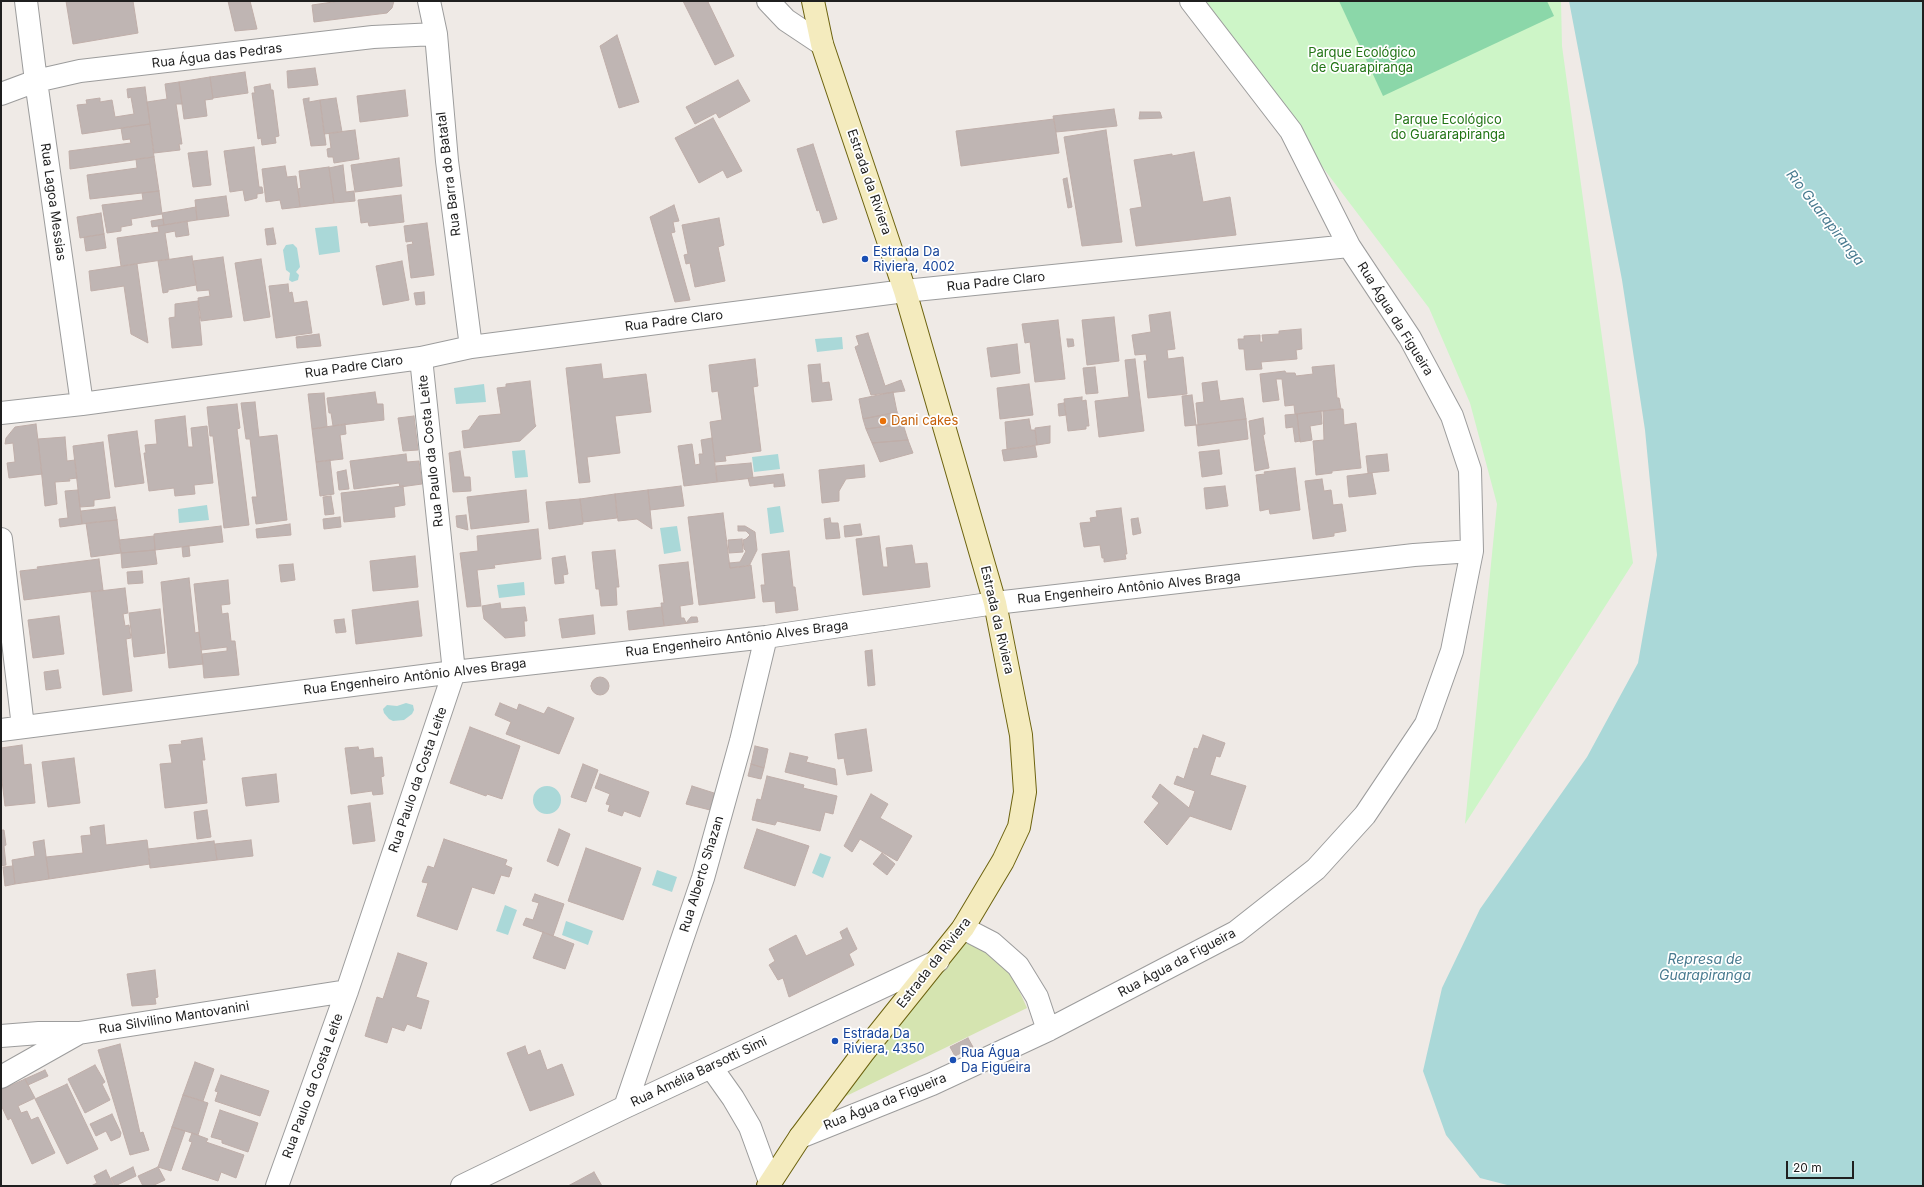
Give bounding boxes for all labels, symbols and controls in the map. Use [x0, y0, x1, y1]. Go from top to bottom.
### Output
street label: Rua Água das Pedras [151, 40, 283, 72]
park label: Parque Ecológico de Guarapiranga [1308, 45, 1416, 76]
street label: Rua Barra do Batatal [434, 111, 464, 237]
park label: Parque Ecológico do Guararapiranga [1391, 112, 1505, 143]
street label: Estrada da Riviera [844, 127, 894, 237]
street label: Rua Lagoa Messias [37, 142, 69, 262]
water label: Rio Guarapiranga [1782, 167, 1868, 269]
place label: Estrada Da Riviera, 4002 [873, 244, 955, 275]
marker: Estrada Da Riviera, 4002 [860, 254, 870, 264]
street label: Rua Água da Figueira [1354, 259, 1436, 379]
street label: Rua Padre Claro [946, 269, 1046, 295]
street label: Rua Padre Claro [624, 307, 724, 335]
street label: Rua Padre Claro [304, 352, 404, 382]
street label: Rua Paulo da Costa Leite [415, 374, 447, 528]
place label: Dani cakes [891, 413, 958, 429]
marker: Dani cakes [878, 416, 888, 426]
street label: Estrada da Riviera [977, 564, 1017, 676]
street label: Rua Engenheiro Antônio Alves Braga [1017, 569, 1241, 607]
street label: Rua Engenheiro Antônio Alves Braga [625, 618, 849, 660]
street label: Rua Engenheiro Antônio Alves Braga [303, 656, 527, 698]
street label: Rua Paulo da Costa Leite [386, 705, 450, 855]
street label: Rua Alberto Shazan [677, 814, 727, 934]
street label: Estrada da Riviera [894, 915, 974, 1011]
street label: Rua Água da Figueira [1116, 925, 1238, 1001]
water label: Represa de Guarapiranga [1659, 952, 1751, 984]
street label: Rua Silvilino Mantovanini [98, 998, 250, 1038]
street label: Rua Paulo da Costa Leite [280, 1011, 346, 1161]
place label: Estrada Da Riviera, 4350 [843, 1026, 925, 1057]
street label: Rua Amélia Barsotti Simi [628, 1034, 770, 1110]
marker: Estrada Da Riviera, 4350 [830, 1036, 840, 1046]
place label: Rua Água Da Figueira [961, 1045, 1031, 1076]
marker: Rua Água Da Figueira [948, 1055, 958, 1065]
street label: Rua Água da Figueira [821, 1070, 949, 1134]
scale bar [1788, 1153, 1856, 1179]
text: 20 m [1793, 1160, 1822, 1175]

